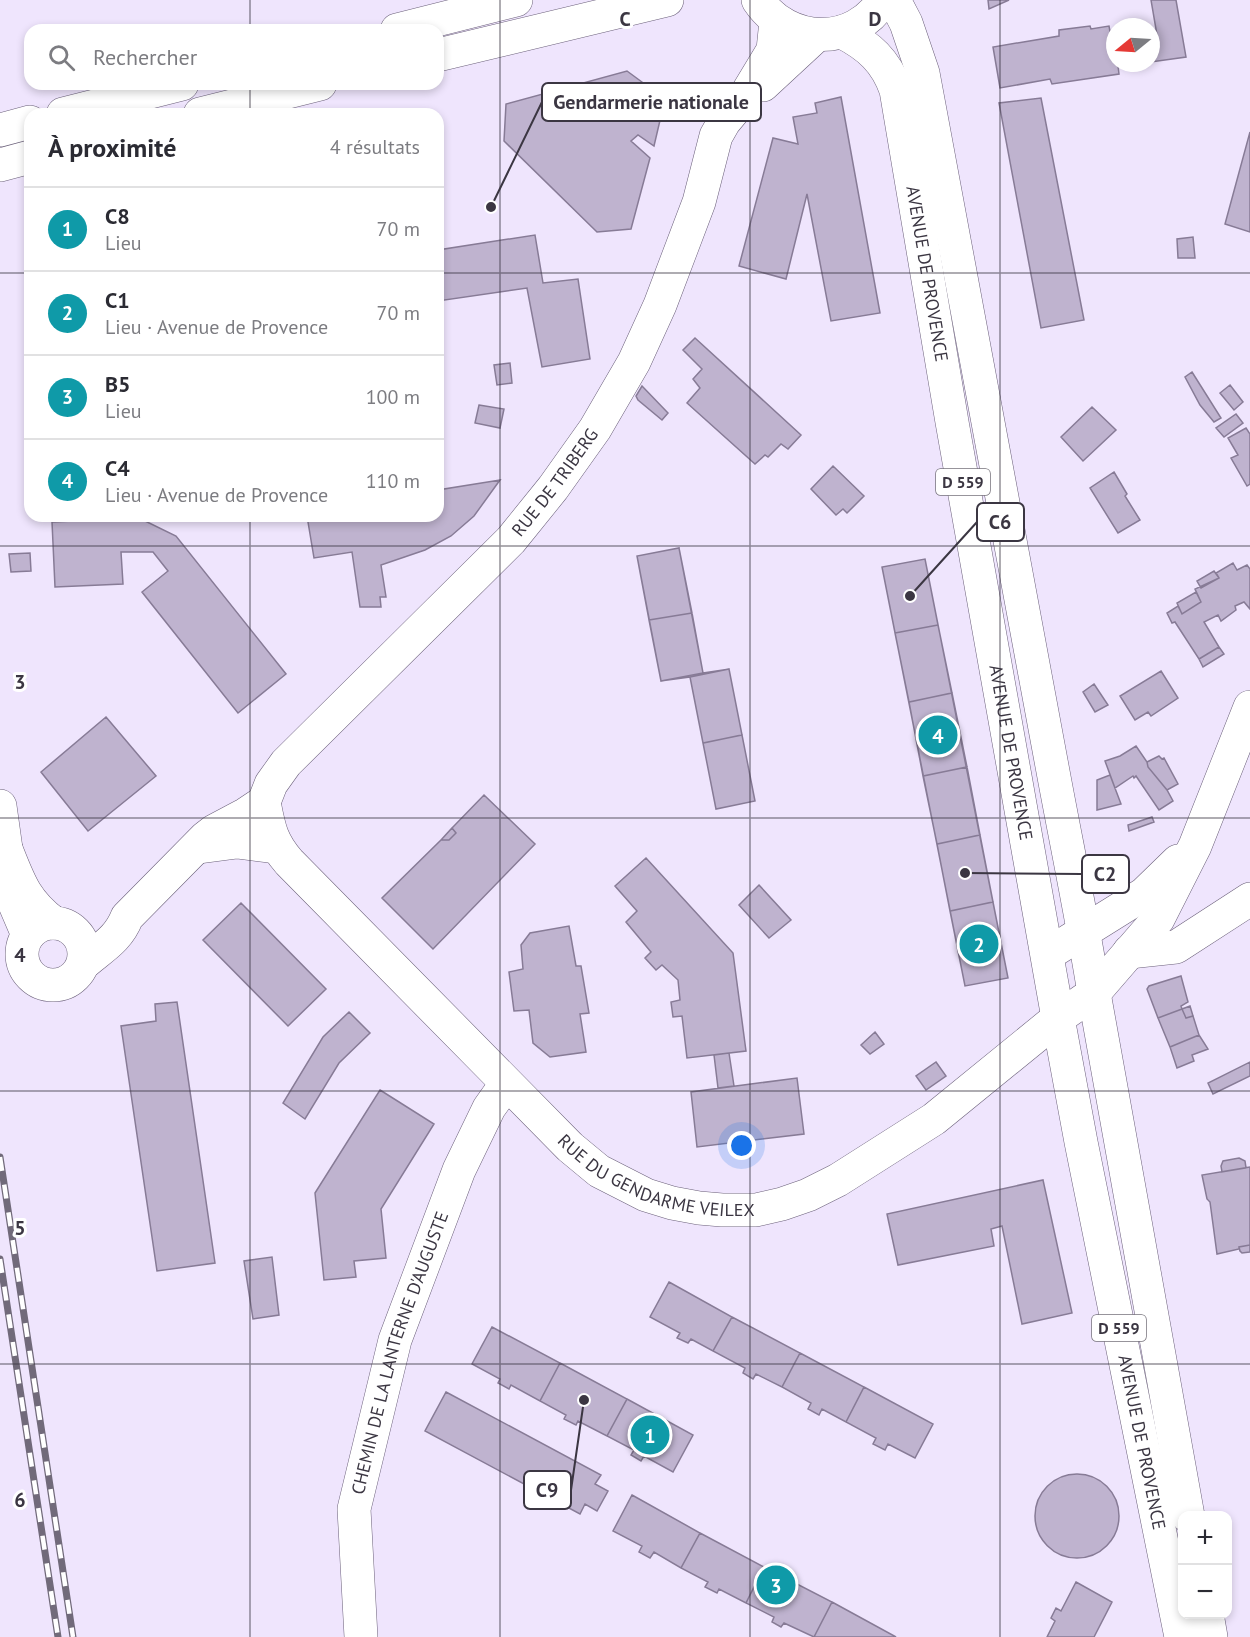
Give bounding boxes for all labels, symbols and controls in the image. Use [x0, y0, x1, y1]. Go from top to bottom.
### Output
text: C [619, 6, 631, 32]
text: D [869, 6, 882, 32]
north arrow [1106, 18, 1160, 72]
search box [24, 24, 444, 90]
icon: search [45, 41, 78, 74]
text: Rechercher [93, 43, 197, 71]
callout: Gendarmerie nationale [542, 83, 761, 121]
text: Gendarmerie nationale [553, 89, 749, 115]
text: À proximité [48, 131, 176, 164]
text: 4 résultats [330, 134, 420, 160]
street label: AVENUE DE PROVENCE [901, 184, 954, 363]
text: C8 [105, 202, 130, 230]
text: 1 [62, 216, 73, 242]
text: 70 m [377, 216, 420, 242]
text: Lieu [105, 230, 142, 256]
text: C1 [105, 286, 130, 314]
text: 2 [62, 300, 73, 326]
text: 70 m [377, 300, 420, 326]
text: Lieu · Avenue de Provence [105, 314, 328, 340]
text: B5 [105, 370, 130, 398]
text: 3 [62, 384, 73, 410]
text: 100 m [366, 384, 420, 410]
text: Lieu [105, 398, 142, 424]
street label: RUE DE TRIBERG [507, 424, 603, 541]
text: C4 [105, 454, 130, 482]
text: 4 [62, 468, 73, 494]
text: 110 m [366, 468, 420, 494]
road number: D 559 [936, 469, 990, 495]
text: Lieu · Avenue de Provence [105, 482, 328, 508]
callout: C6 [977, 503, 1024, 541]
text: C6 [989, 509, 1011, 535]
street label: AVENUE DE PROVENCE [984, 663, 1038, 842]
text: 3 [14, 669, 26, 695]
pin: 4 [918, 712, 958, 758]
callout: C2 [1082, 855, 1129, 893]
text: C2 [1094, 861, 1116, 887]
pin: 2 [960, 922, 998, 966]
text: 4 [14, 942, 26, 968]
street label: RUE DU GENDARME VEILEX [553, 1129, 755, 1221]
your location [727, 1131, 756, 1160]
street label: CHEMIN DE LA LANTERNE D'AUGUSTE [346, 1208, 453, 1497]
text: 5 [14, 1215, 26, 1241]
road number: D 559 [1092, 1315, 1146, 1341]
street label: AVENUE DE PROVENCE [1113, 1353, 1171, 1532]
pin: 1 [630, 1412, 670, 1458]
callout: C9 [524, 1471, 571, 1509]
text: C9 [536, 1477, 558, 1503]
text: 6 [14, 1487, 26, 1513]
map controls [1178, 1511, 1232, 1619]
button: + [1178, 1511, 1232, 1565]
pin: 3 [756, 1562, 796, 1608]
button: − [1178, 1565, 1232, 1619]

